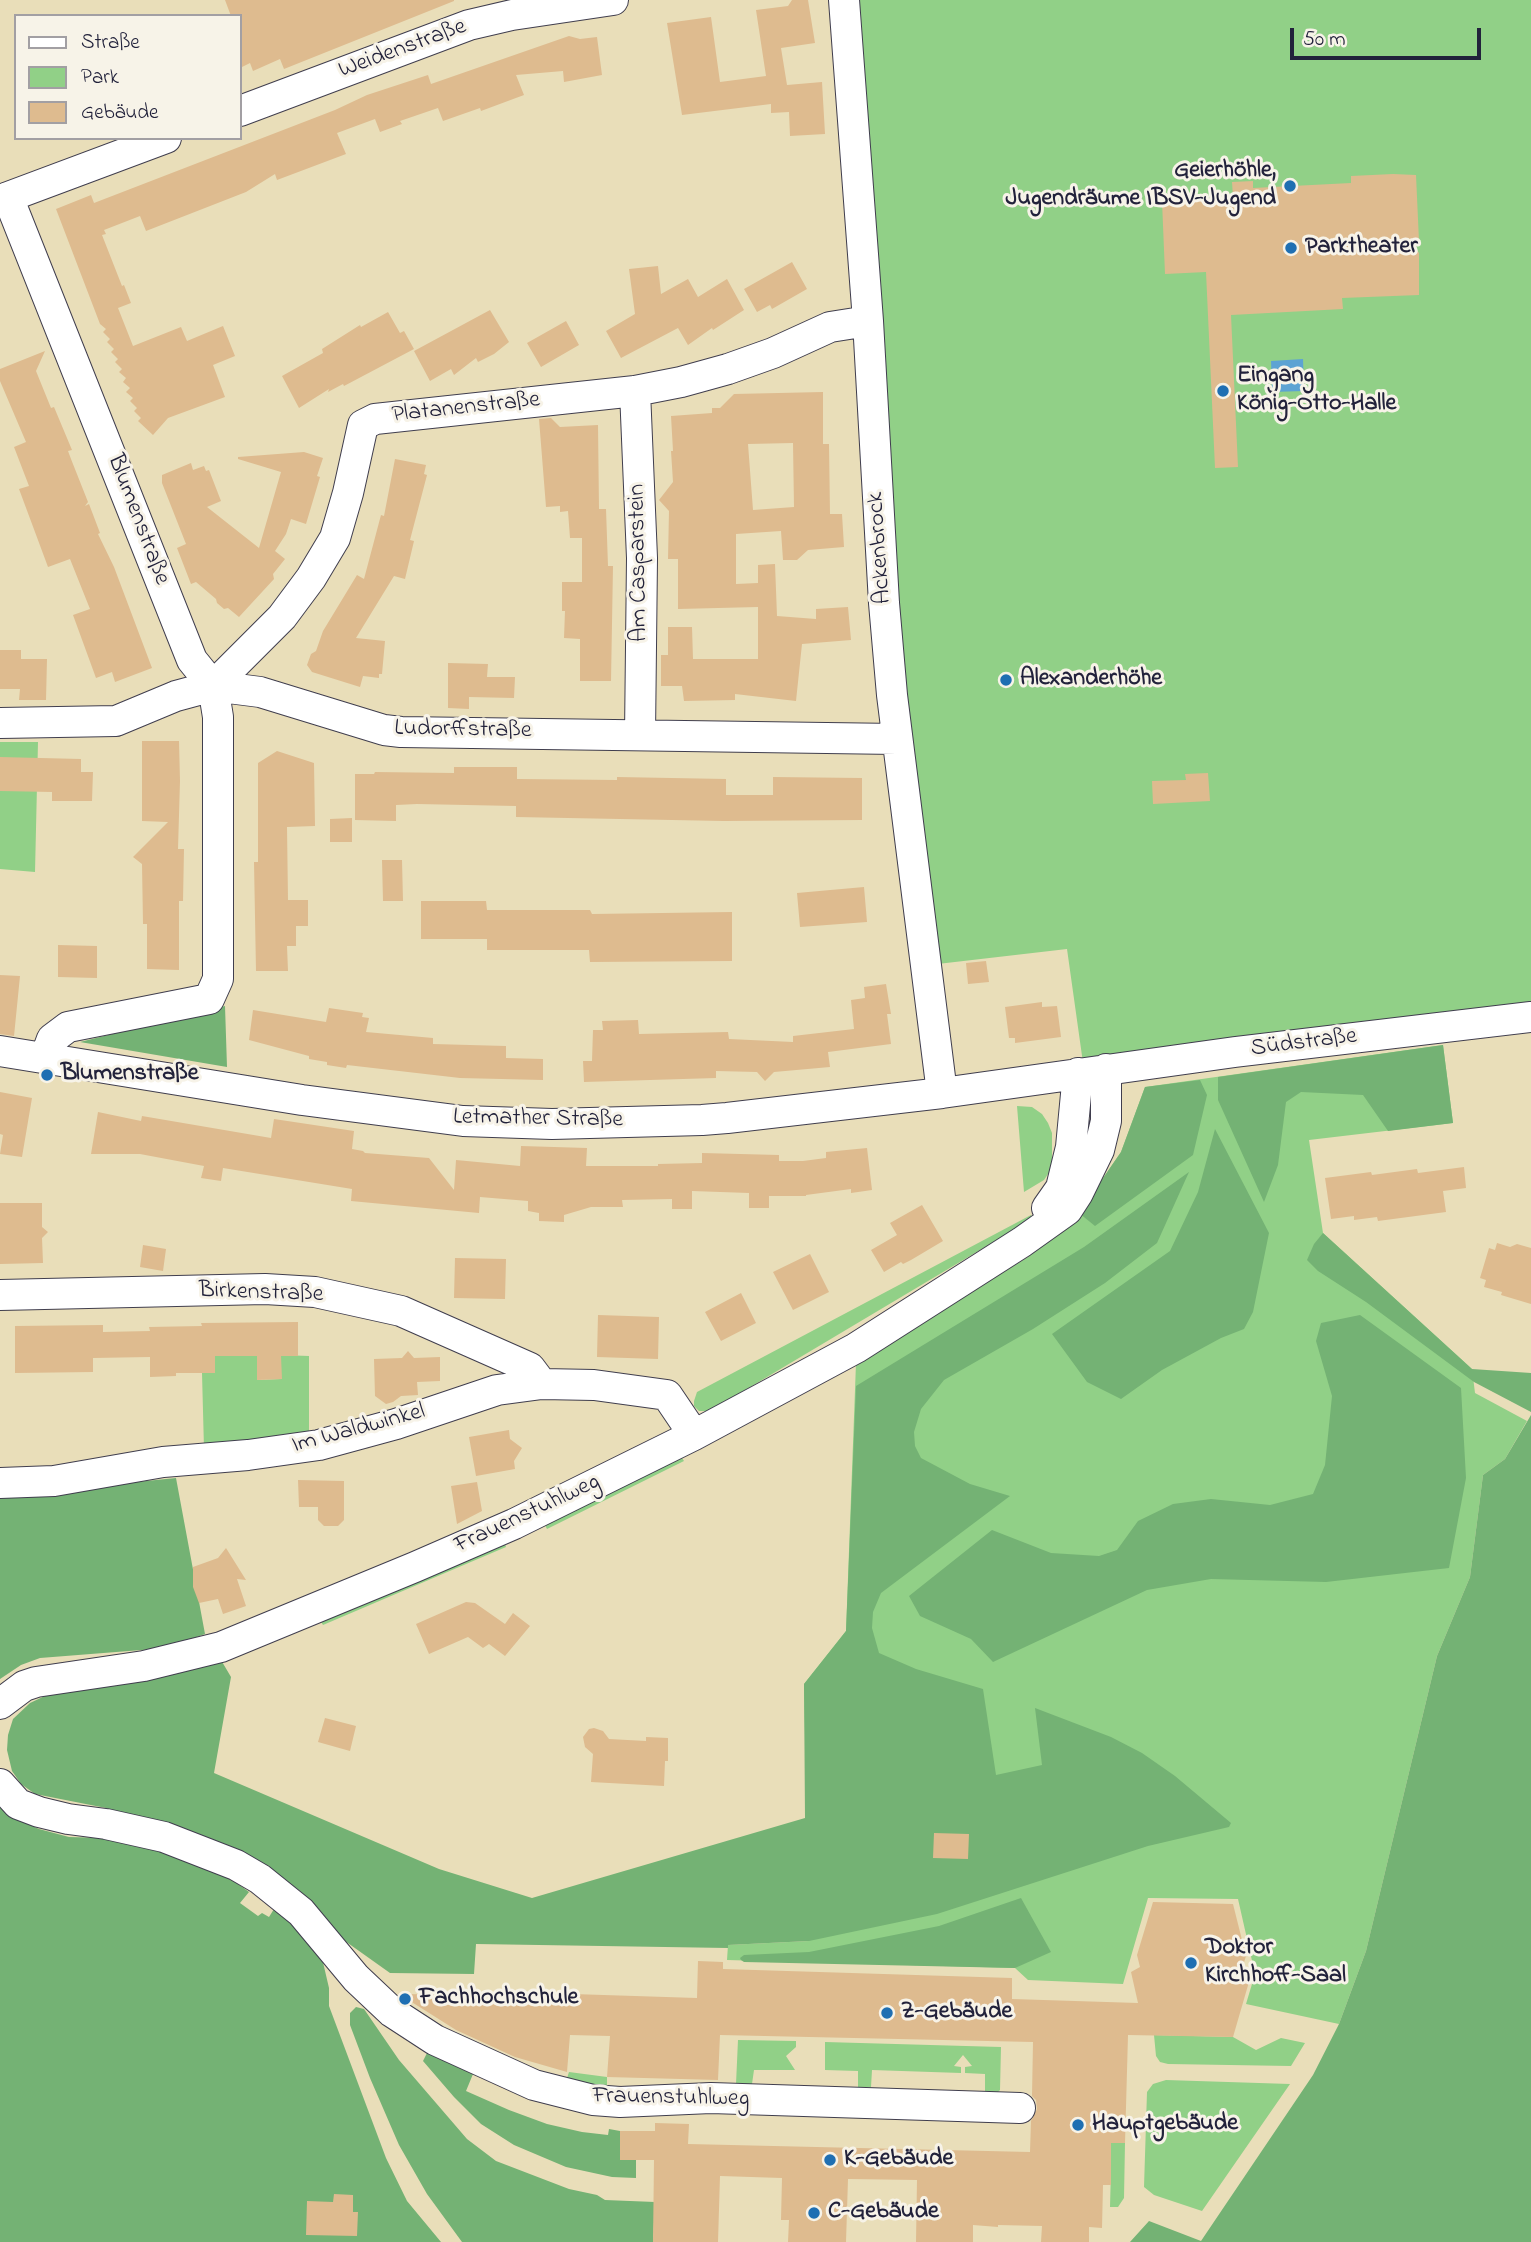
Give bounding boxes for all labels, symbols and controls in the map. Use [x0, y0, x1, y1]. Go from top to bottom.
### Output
legend [14, 14, 242, 140]
street label: Weidenstraße [335, 14, 471, 86]
scale bar [1293, 14, 1484, 58]
text: 50 m [1303, 25, 1346, 55]
text: Straße [81, 28, 140, 58]
text: Park [81, 63, 119, 93]
text: Gebäude [81, 98, 158, 128]
place label: Geierhöhle, Jugendräume IBSV-Jugend [1005, 158, 1276, 214]
marker: Geierhöhle, Jugendräume IBSV-Jugend [1282, 178, 1298, 194]
place label: Parktheater [1305, 234, 1418, 262]
marker: Parktheater [1283, 240, 1299, 256]
place label: Eingang König-Otto-Halle [1237, 363, 1396, 419]
marker: Eingang König-Otto-Halle [1215, 383, 1231, 399]
street label: Platanenstraße [390, 387, 542, 431]
street label: Blumenstraße [99, 451, 175, 589]
street label: Am Casparstein [624, 484, 656, 642]
street label: Ackenbrock [863, 491, 899, 605]
place label: Alexanderhöhe [1020, 666, 1162, 694]
marker: Alexanderhöhe [998, 672, 1014, 688]
street label: Ludorffstraße [394, 715, 532, 747]
street label: Südstraße [1249, 1023, 1359, 1065]
place label: Blumenstraße [61, 1061, 199, 1089]
marker: Blumenstraße [39, 1067, 55, 1083]
street label: Letmather Straße [453, 1104, 623, 1136]
street label: Birkenstraße [198, 1277, 324, 1311]
street label: Im Waldwinkel [289, 1398, 429, 1462]
street label: Frauenstuhlweg [451, 1469, 605, 1561]
place label: Doktor Kirchhoff-Saal [1205, 1935, 1346, 1991]
marker: Doktor Kirchhoff-Saal [1183, 1955, 1199, 1971]
place label: Fachhochschule [419, 1985, 578, 2013]
marker: Fachhochschule [397, 1991, 413, 2007]
place label: Z-Gebäude [901, 1999, 1012, 2027]
marker: Z-Gebäude [879, 2005, 895, 2021]
street label: Frauenstuhlweg [592, 2083, 750, 2115]
place label: Hauptgebäude [1092, 2111, 1238, 2139]
marker: Hauptgebäude [1070, 2117, 1086, 2133]
place label: K-Gebäude [844, 2146, 953, 2174]
marker: K-Gebäude [822, 2152, 838, 2168]
place label: C-Gebäude [828, 2199, 939, 2227]
marker: C-Gebäude [806, 2205, 822, 2221]

